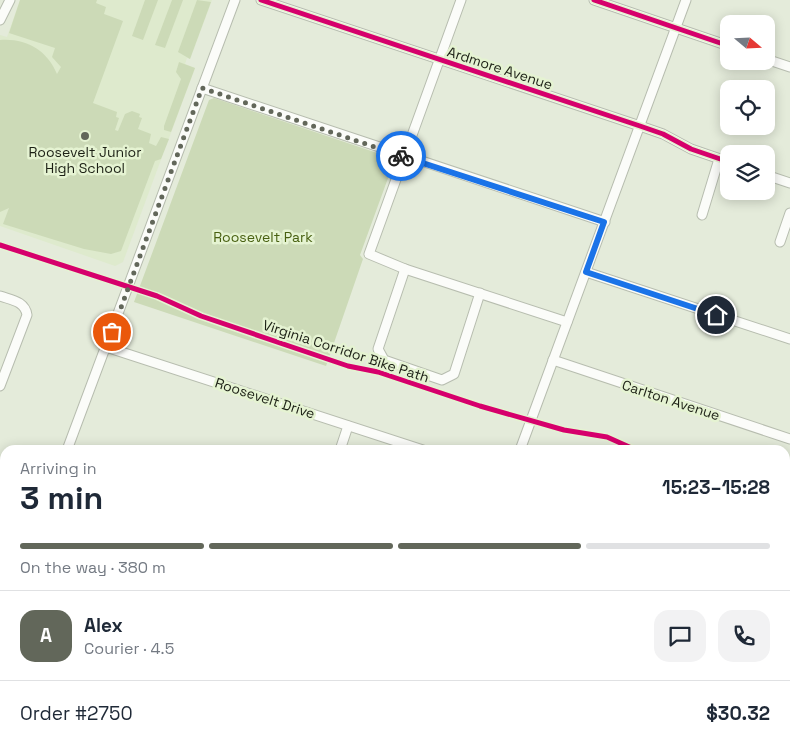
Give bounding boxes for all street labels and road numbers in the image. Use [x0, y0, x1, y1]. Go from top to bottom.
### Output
street label: Ardmore Avenue [445, 42, 555, 94]
street label: Virginia Corridor Bike Path [260, 316, 432, 386]
street label: Roosevelt Drive [213, 373, 317, 423]
street label: Carlton Avenue [620, 376, 722, 424]

